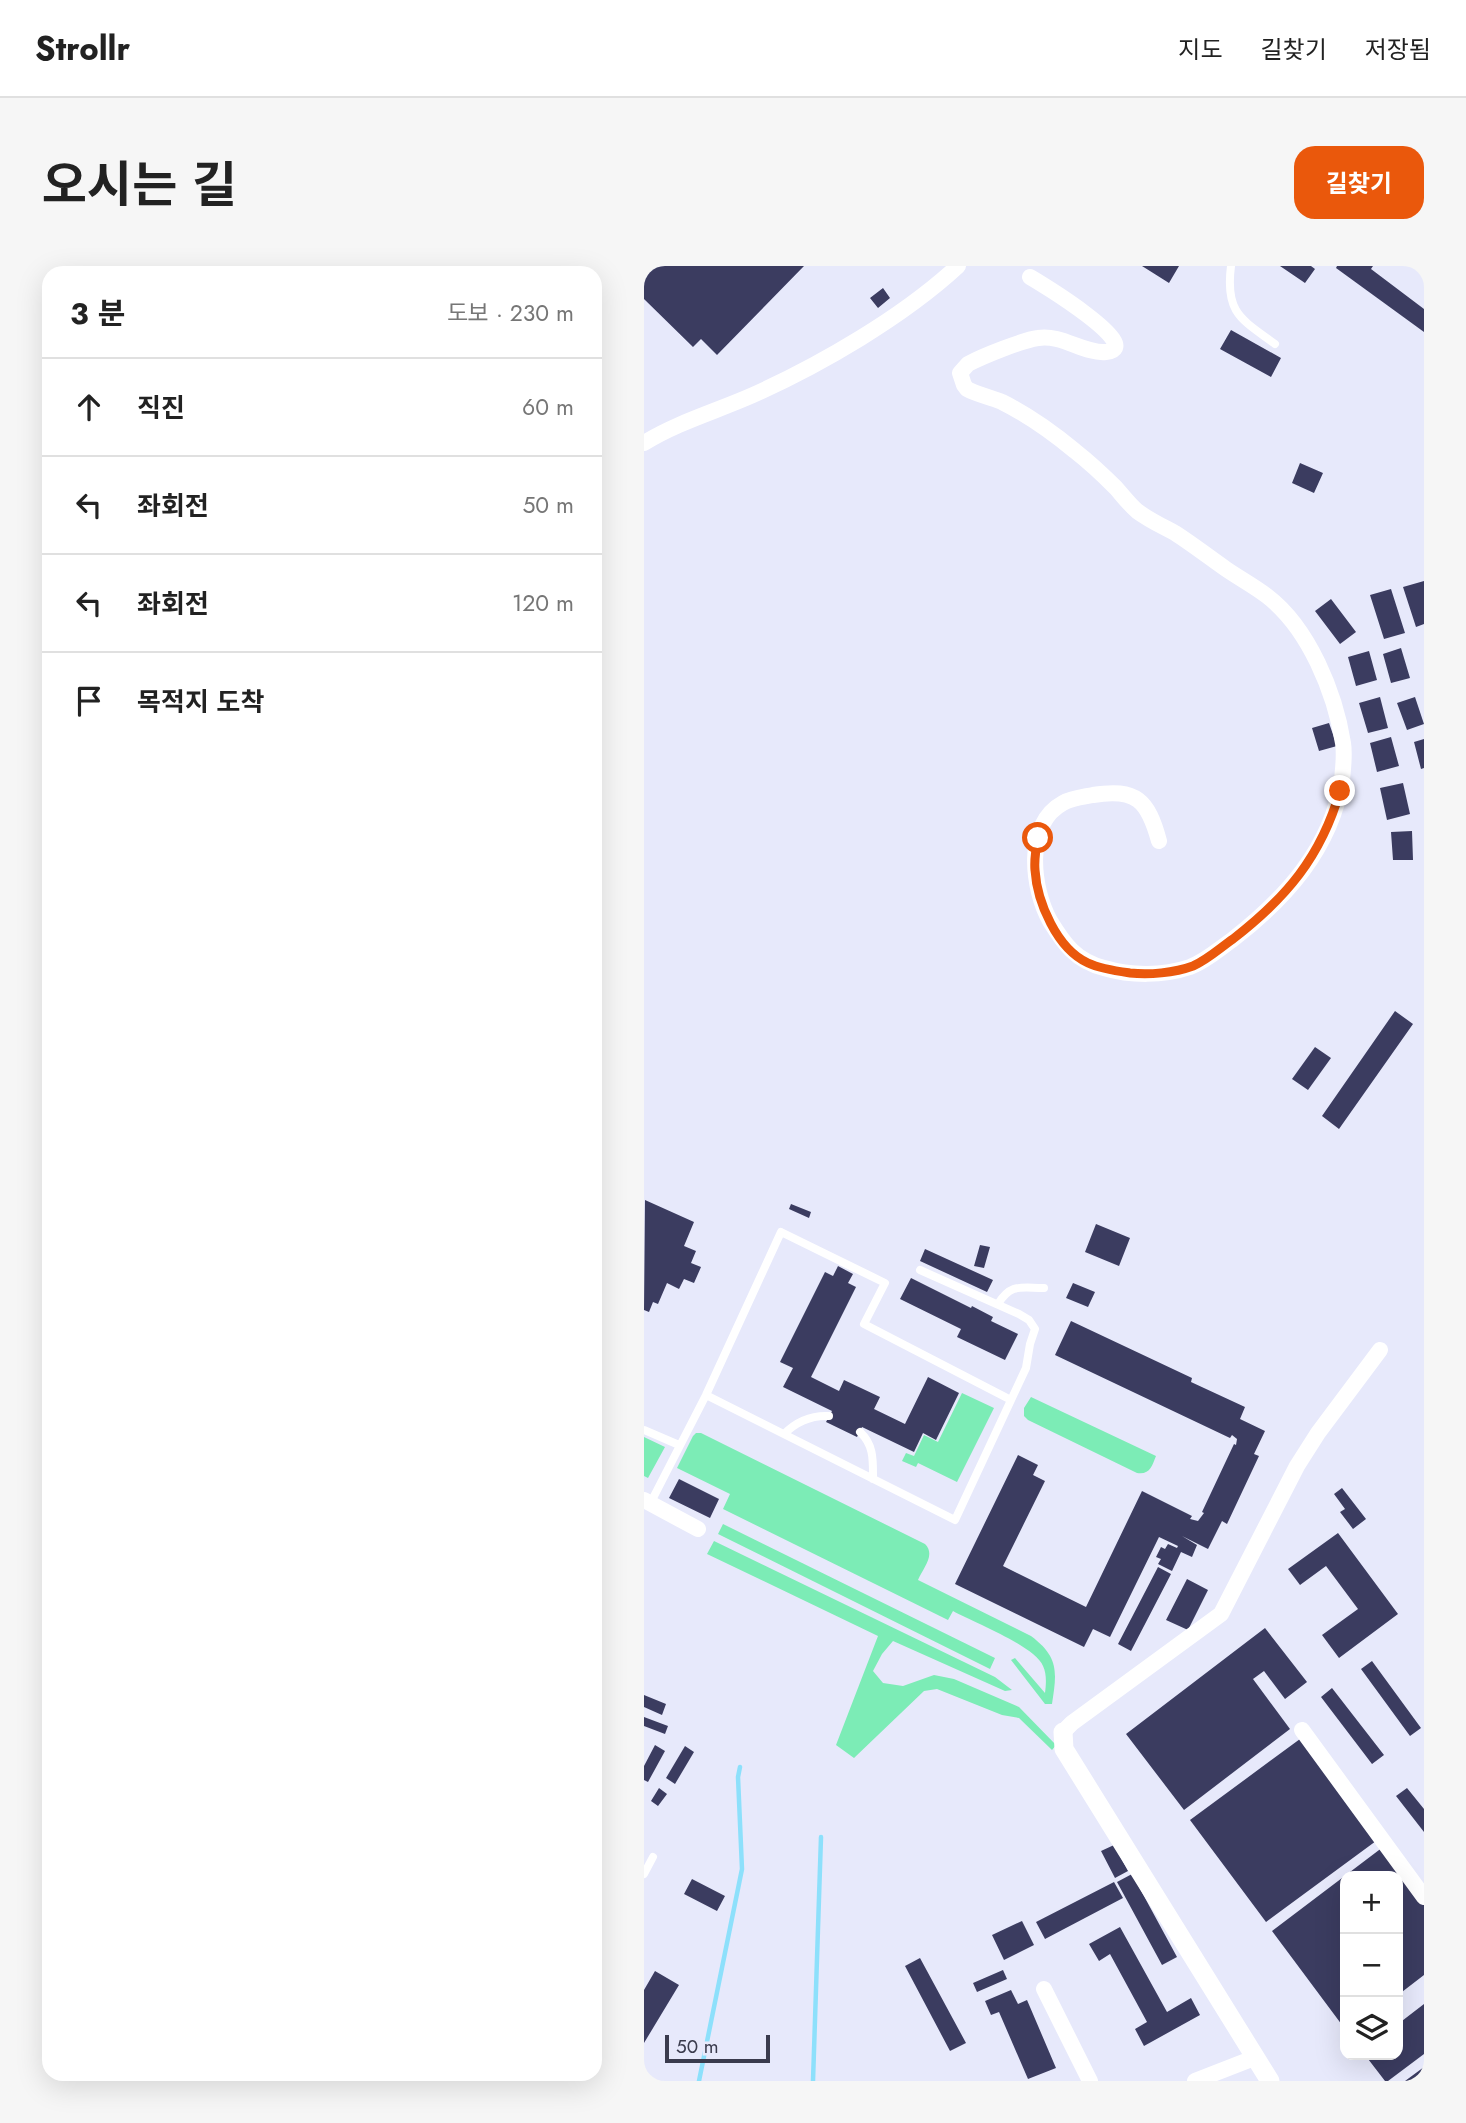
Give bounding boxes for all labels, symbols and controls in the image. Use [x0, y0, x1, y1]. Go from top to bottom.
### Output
text: Strollr [35, 25, 130, 72]
text: 지도 [1178, 32, 1223, 67]
text: 길찾기 [1261, 32, 1327, 67]
text: 저장됨 [1365, 32, 1431, 67]
button: 길찾기 [1294, 146, 1424, 219]
text: 오시는 길 [42, 150, 237, 220]
text: 3 분 [70, 292, 125, 335]
text: 도보 · 230 m [447, 296, 574, 330]
icon: ahead [70, 388, 108, 426]
text: 직진 [137, 389, 185, 427]
text: 60 m [522, 390, 574, 424]
icon: left [70, 486, 108, 524]
text: 좌회전 [137, 487, 209, 525]
text: 50 m [522, 488, 574, 522]
icon: left [70, 584, 108, 622]
text: 좌회전 [137, 585, 209, 623]
text: 120 m [512, 586, 574, 620]
icon: arrive [70, 682, 108, 720]
text: 목적지 도착 [137, 683, 264, 721]
route end [1324, 775, 1355, 806]
route start [1022, 822, 1053, 853]
map controls [1340, 1871, 1403, 2060]
button: + [1340, 1871, 1403, 1934]
button: − [1340, 1934, 1403, 1997]
button: layers [1340, 1997, 1403, 2060]
scale bar [665, 2032, 770, 2064]
text: 50 m [676, 2033, 719, 2060]

